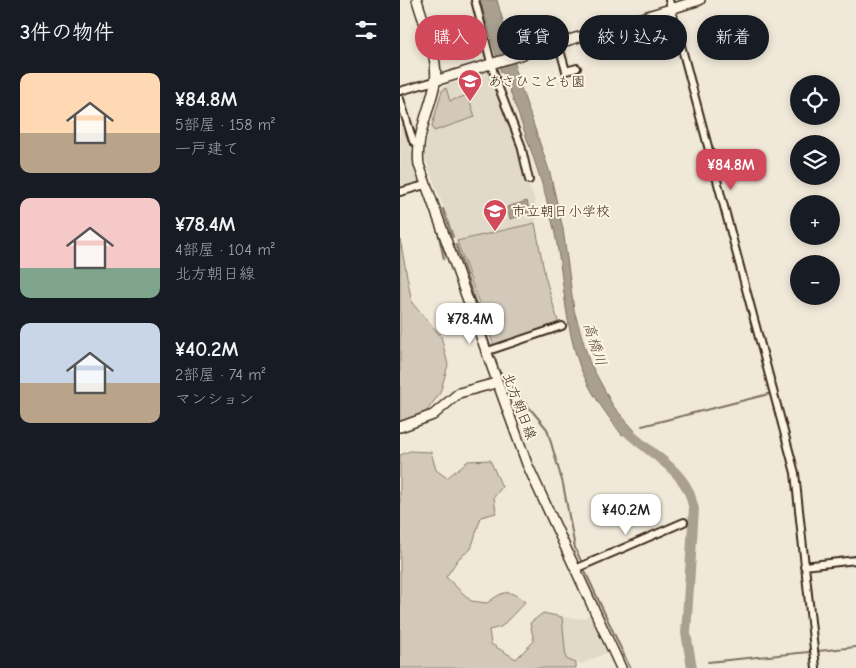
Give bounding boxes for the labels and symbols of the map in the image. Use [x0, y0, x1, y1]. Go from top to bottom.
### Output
school or university icon: あさひこども園 [457, 68, 483, 102]
place label: あさひこども園 [488, 73, 585, 90]
pin: ¥84.8M [690, 148, 772, 191]
school or university icon: 市立朝日小学校 [482, 198, 508, 232]
place label: 市立朝日小学校 [512, 203, 610, 220]
pin: ¥78.4M [429, 302, 511, 345]
water label: 高橋川 [579, 320, 611, 368]
street label: 北方朝日線 [499, 370, 540, 442]
pin: ¥40.2M [585, 494, 667, 536]

